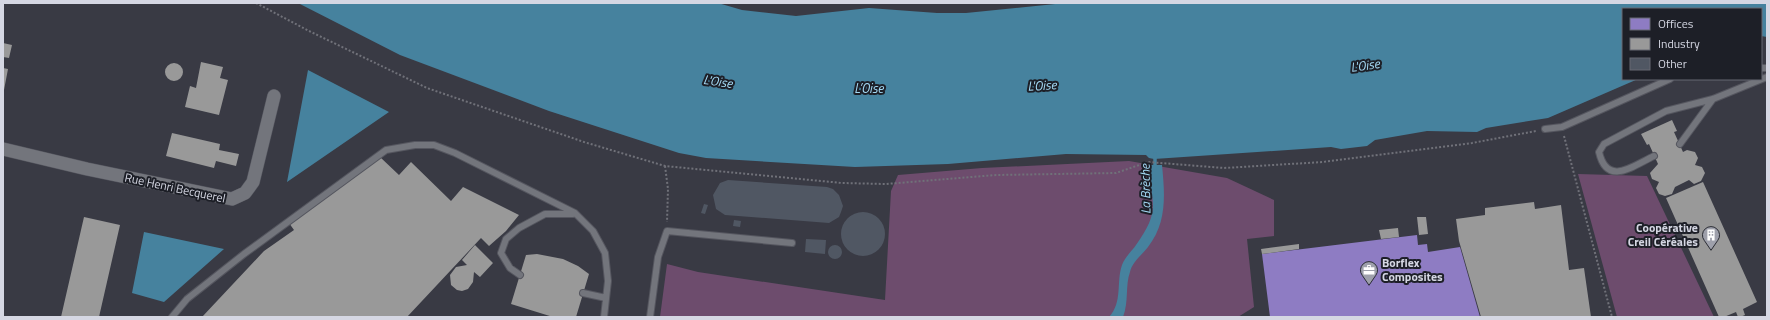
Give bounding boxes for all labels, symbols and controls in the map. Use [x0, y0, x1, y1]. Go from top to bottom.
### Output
legend [1622, 8, 1762, 80]
text: Offices [1658, 14, 1694, 33]
text: Industry [1658, 34, 1700, 53]
water label: L'Oise [1349, 53, 1382, 77]
text: Other [1658, 54, 1687, 73]
water label: L'Oise [702, 69, 735, 93]
water label: L'Oise [1027, 74, 1058, 96]
water label: L’Oise [854, 78, 885, 98]
water label: La Brèche [1135, 163, 1155, 214]
street label: Rue Henri Becquerel [123, 168, 227, 207]
place label: Coopérative Creil Céréales [1628, 218, 1698, 251]
building icon: Coopérative Creil Céréales [1701, 225, 1721, 250]
place label: Borflex Composites [1382, 253, 1443, 286]
office icon: Borflex Composites [1359, 260, 1379, 285]

